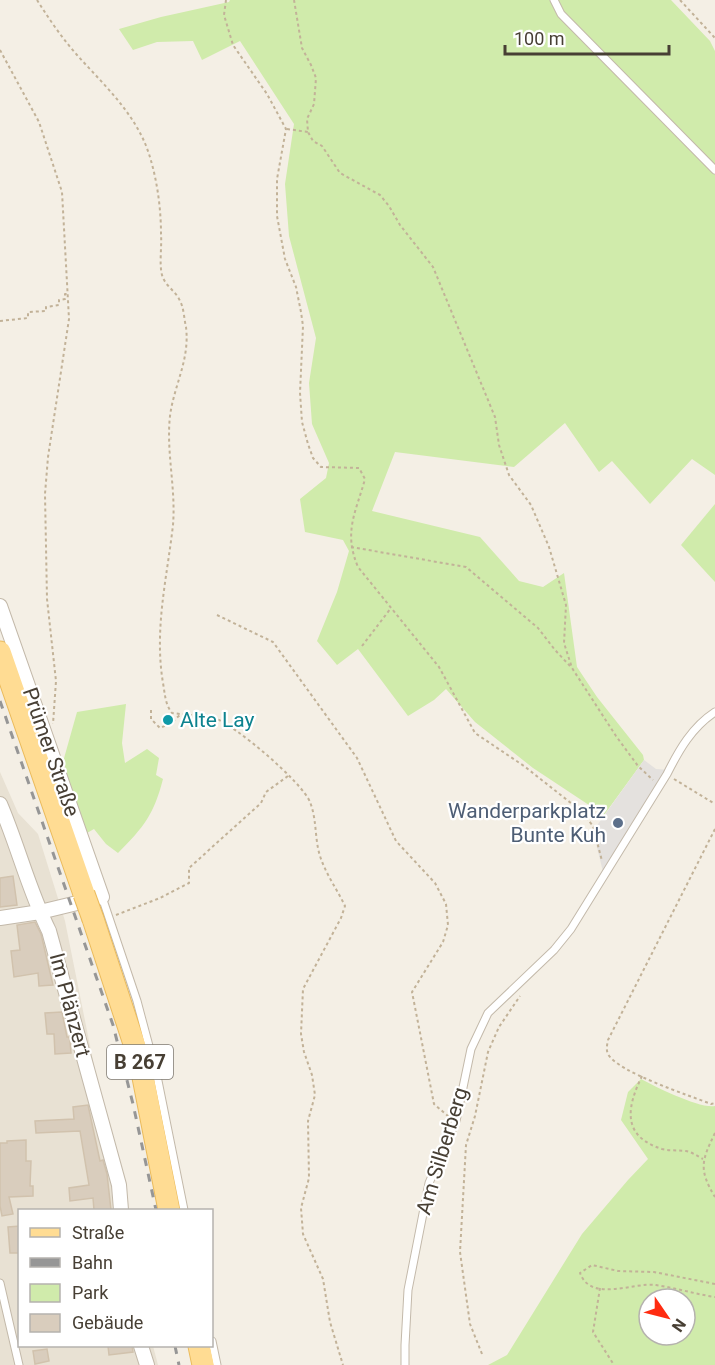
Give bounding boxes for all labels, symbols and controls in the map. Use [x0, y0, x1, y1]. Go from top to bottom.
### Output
scale bar [505, 18, 668, 56]
text: 100 m [514, 28, 565, 49]
street label: Prümer Straße [18, 684, 84, 820]
place label: Alte Lay [180, 708, 255, 732]
marker: Alte Lay [161, 713, 175, 727]
place label: Wanderparkplatz Bunte Kuh [448, 799, 606, 847]
marker: Wanderparkplatz Bunte Kuh [611, 816, 625, 830]
street label: Im Plänzert [45, 950, 95, 1060]
road number: B 267 [107, 1045, 173, 1079]
street label: Am Silberberg [411, 1085, 473, 1217]
legend [18, 1209, 213, 1347]
text: Straße [72, 1222, 124, 1243]
text: Bahn [72, 1252, 113, 1273]
text: Park [72, 1282, 109, 1303]
north arrow [637, 1287, 697, 1347]
text: Gebäude [72, 1312, 143, 1333]
text: N [668, 1315, 690, 1335]

